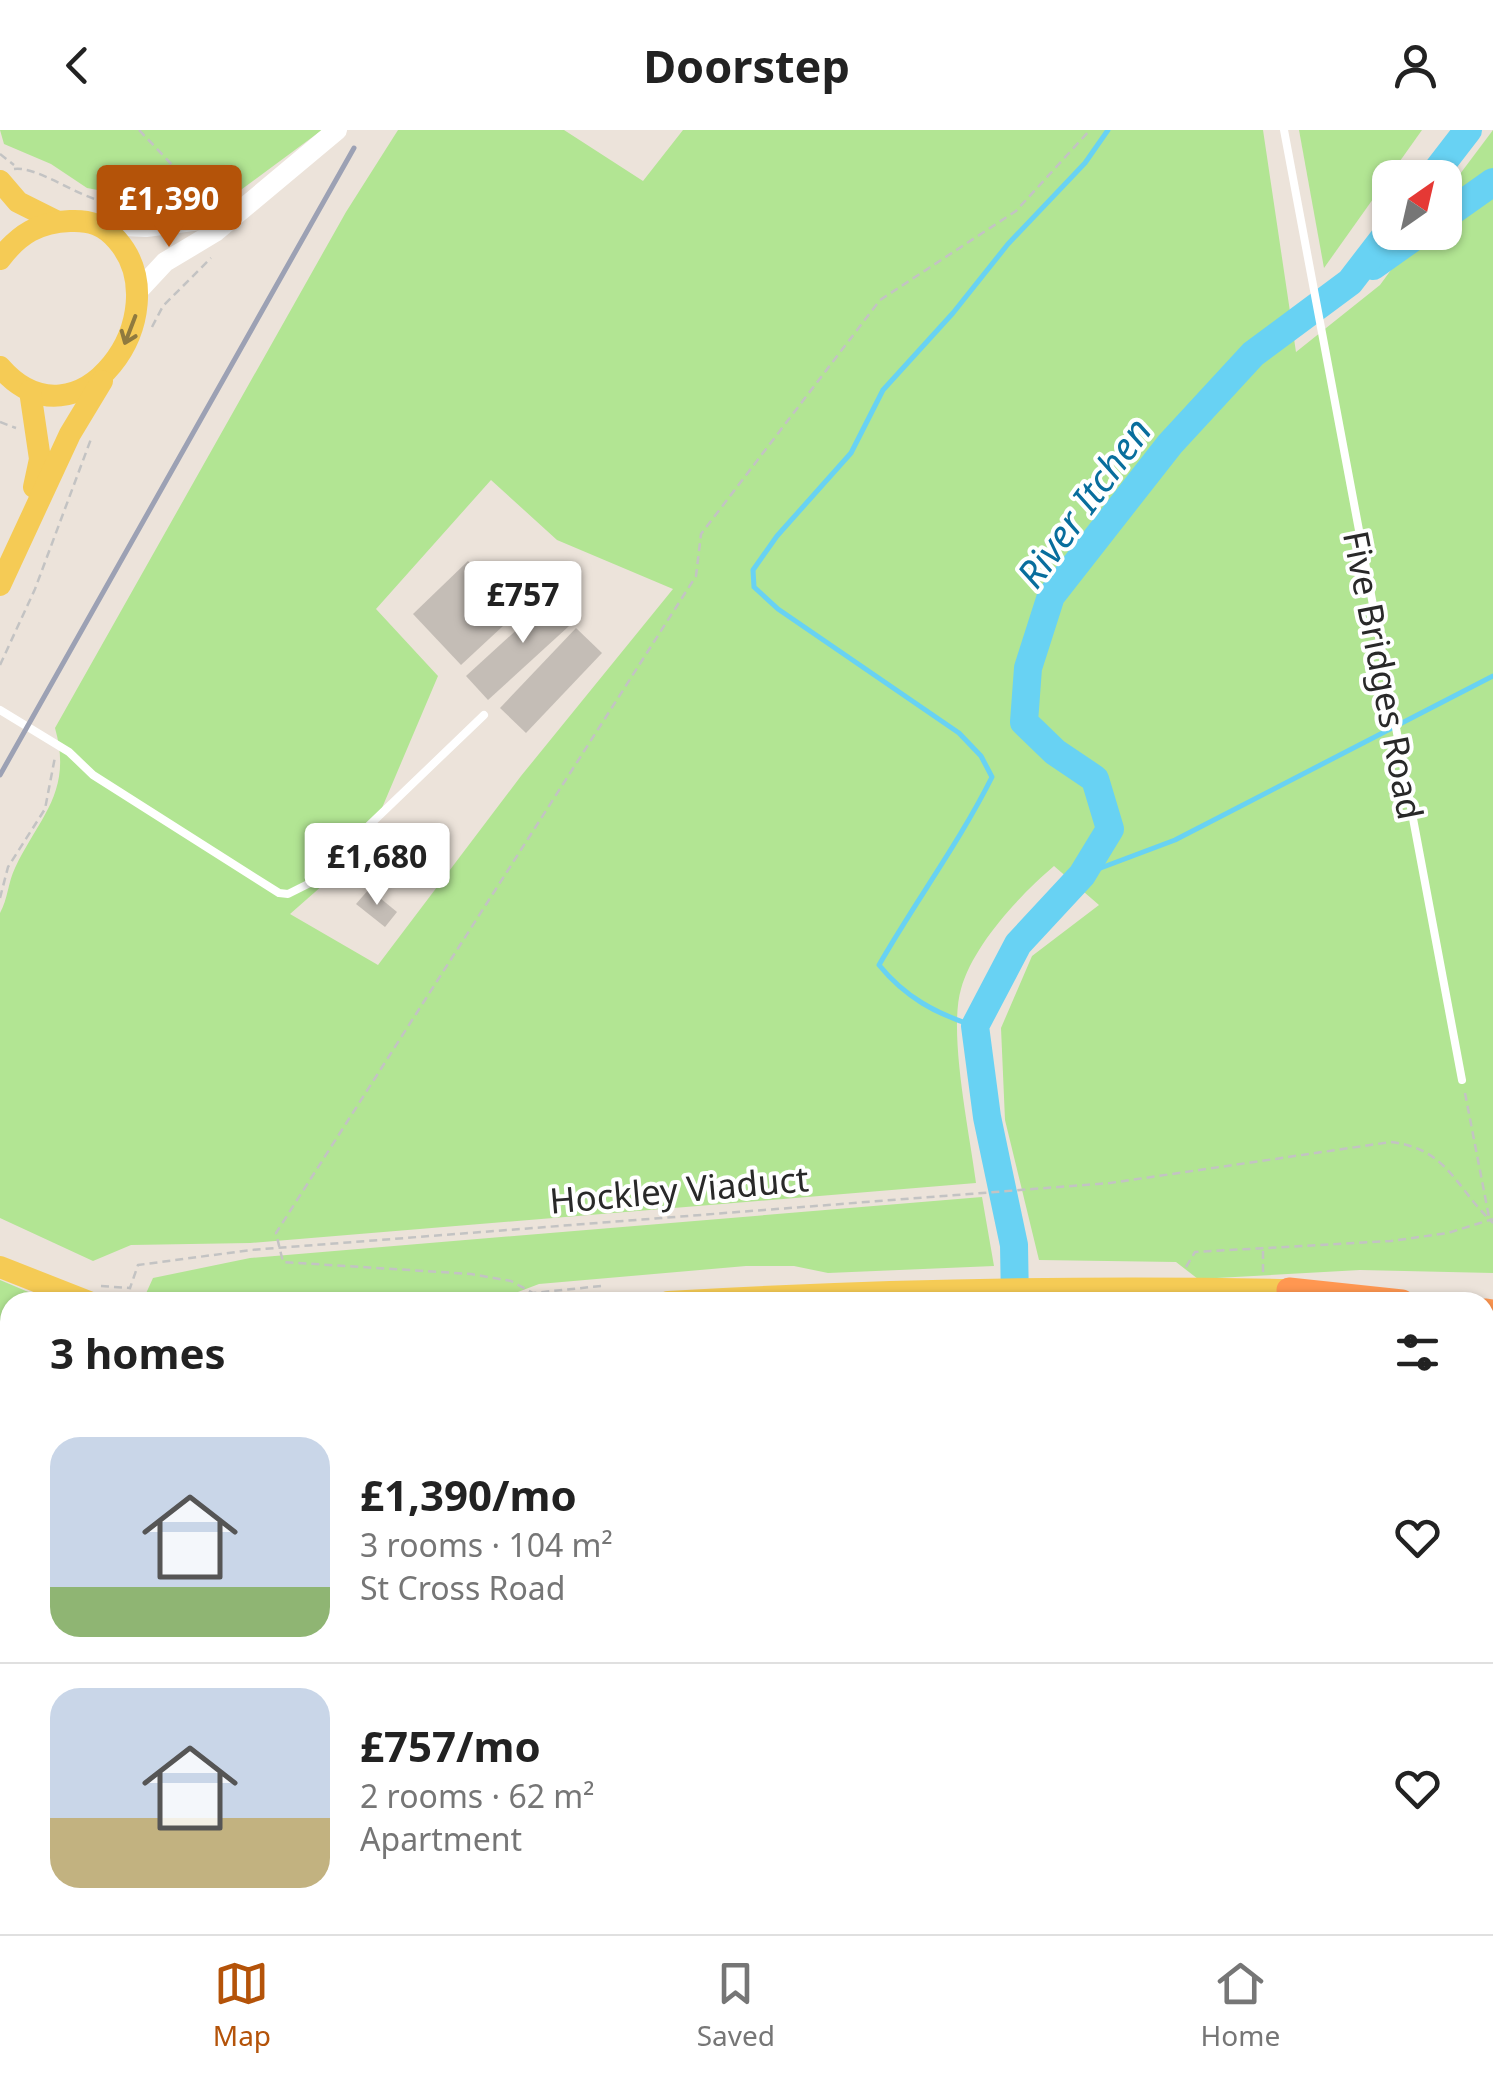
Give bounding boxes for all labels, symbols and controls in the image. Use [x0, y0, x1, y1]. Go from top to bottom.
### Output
text: Doorstep [643, 35, 850, 96]
icon: back [50, 38, 105, 93]
icon: person [1388, 38, 1443, 93]
north arrow [1372, 160, 1462, 250]
map controls [1372, 160, 1462, 250]
pin: £1,390 [88, 165, 250, 250]
text: £1,390 [119, 176, 219, 219]
one-way arrow [119, 314, 137, 345]
water label: River Itchen [1004, 406, 1162, 598]
street label: Five Bridges Road [1333, 527, 1435, 823]
pin: £757 [464, 561, 582, 646]
text: £757 [486, 572, 560, 615]
pin: £1,680 [296, 823, 458, 908]
text: £1,680 [327, 834, 427, 877]
street label: Hockley Viaduct [548, 1154, 810, 1224]
text: 3 homes [50, 1324, 226, 1381]
icon: filters [1390, 1325, 1445, 1380]
text: £1,390/mo [360, 1466, 577, 1523]
icon: home [130, 1477, 250, 1597]
icon: heart [1390, 1510, 1445, 1565]
text: 3 rooms · 104 m² [360, 1523, 613, 1566]
text: St Cross Road [360, 1566, 565, 1609]
text: £757/mo [360, 1717, 541, 1774]
icon: home [130, 1728, 250, 1848]
icon: heart [1390, 1761, 1445, 1816]
text: 2 rooms · 62 m² [360, 1774, 594, 1817]
text: Apartment [360, 1817, 522, 1860]
tab: Map [213, 1956, 271, 2054]
tab: Saved [697, 1956, 775, 2054]
tab: Home [1201, 1956, 1280, 2054]

